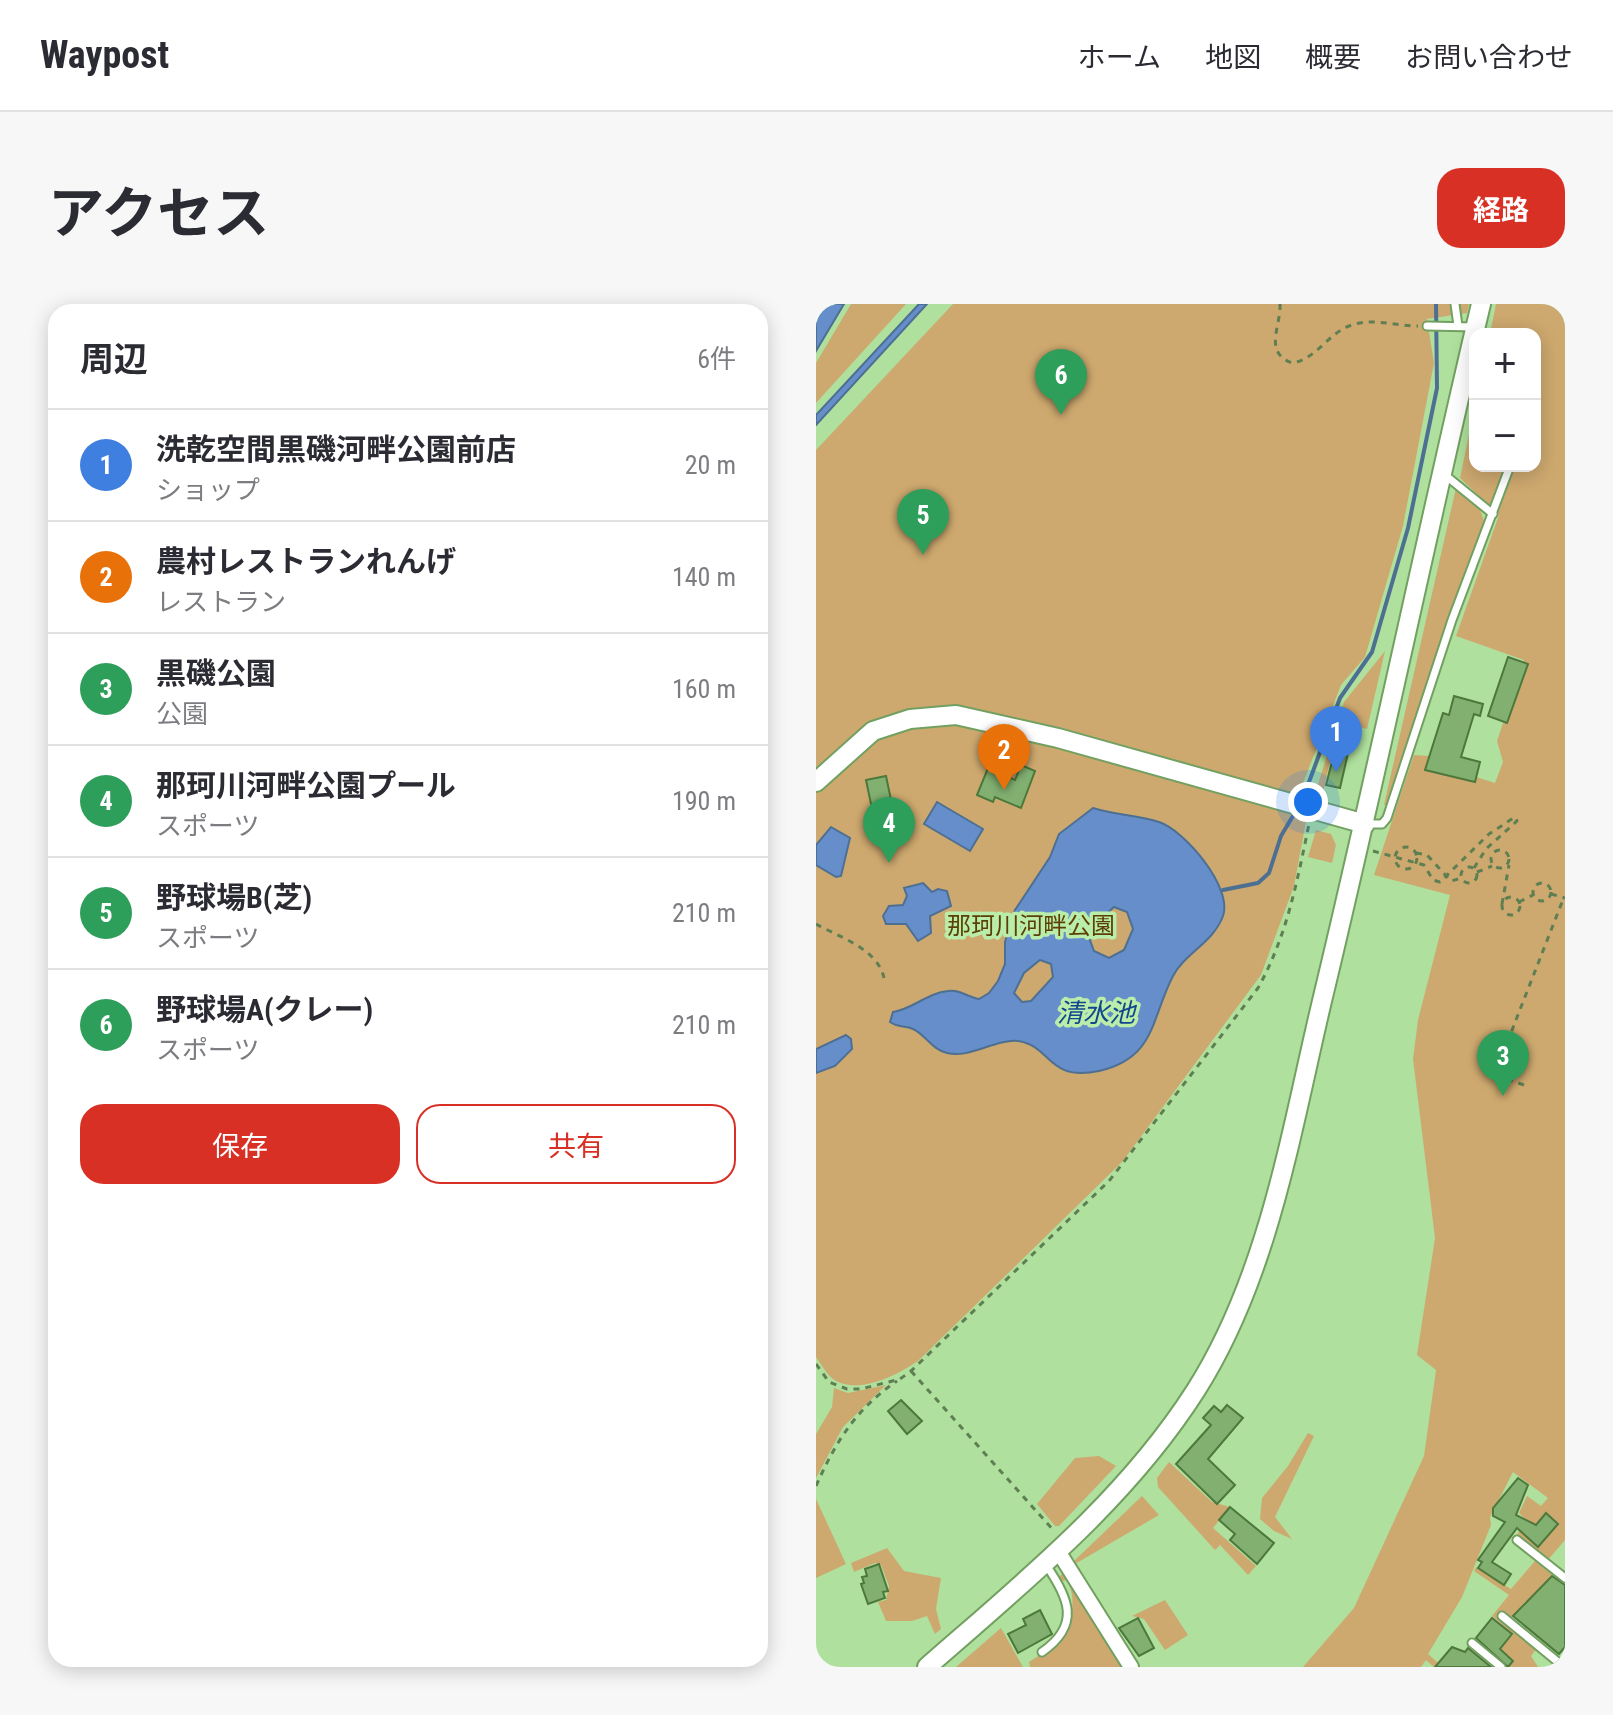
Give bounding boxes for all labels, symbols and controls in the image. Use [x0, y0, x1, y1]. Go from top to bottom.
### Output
text: Waypost [40, 33, 169, 77]
text: ホーム [1078, 41, 1161, 74]
text: 地図 [1205, 41, 1261, 74]
text: 概要 [1305, 41, 1361, 74]
text: お問い合わせ [1405, 41, 1573, 74]
button: 経路 [1437, 168, 1565, 248]
text: アクセス [48, 181, 269, 247]
map controls [1469, 328, 1541, 472]
button: + [1469, 328, 1541, 400]
text: 周辺 [80, 339, 148, 379]
text: 6件 [697, 344, 736, 374]
pin: 6 [1035, 349, 1087, 415]
button: − [1469, 400, 1541, 472]
text: 洗乾空間黒磯河畔公園前店 [156, 432, 516, 467]
text: 1 [99, 450, 113, 480]
text: 20 m [685, 450, 736, 480]
text: ショップ [156, 475, 260, 505]
pin: 5 [897, 489, 949, 555]
text: 農村レストランれんげ [156, 544, 456, 579]
text: 2 [99, 562, 113, 592]
text: 140 m [672, 562, 736, 592]
text: レストラン [156, 587, 286, 617]
text: 黒磯公園 [156, 656, 276, 691]
text: 3 [99, 674, 113, 704]
text: 160 m [672, 674, 736, 704]
text: 公園 [156, 699, 208, 729]
pin: 1 [1310, 706, 1362, 772]
pin: 2 [978, 724, 1030, 790]
text: 那珂川河畔公園プール [156, 768, 456, 803]
your location [1288, 782, 1328, 822]
text: 4 [99, 786, 113, 816]
text: 190 m [672, 786, 736, 816]
pin: 4 [863, 797, 915, 863]
text: スポーツ [156, 811, 259, 841]
text: 野球場B(芝) [156, 880, 312, 915]
text: 5 [99, 898, 113, 928]
text: 210 m [672, 898, 736, 928]
park label: 那珂川河畔公園 [947, 912, 1115, 940]
text: スポーツ [156, 923, 259, 953]
text: 野球場A(クレー) [156, 992, 373, 1027]
water label: 清水池 [1057, 998, 1138, 1028]
text: 6 [99, 1010, 113, 1040]
text: 210 m [672, 1010, 736, 1040]
pin: 3 [1477, 1030, 1529, 1096]
text: スポーツ [156, 1035, 259, 1065]
button: 保存 [80, 1104, 400, 1184]
button: 共有 [416, 1104, 736, 1184]

